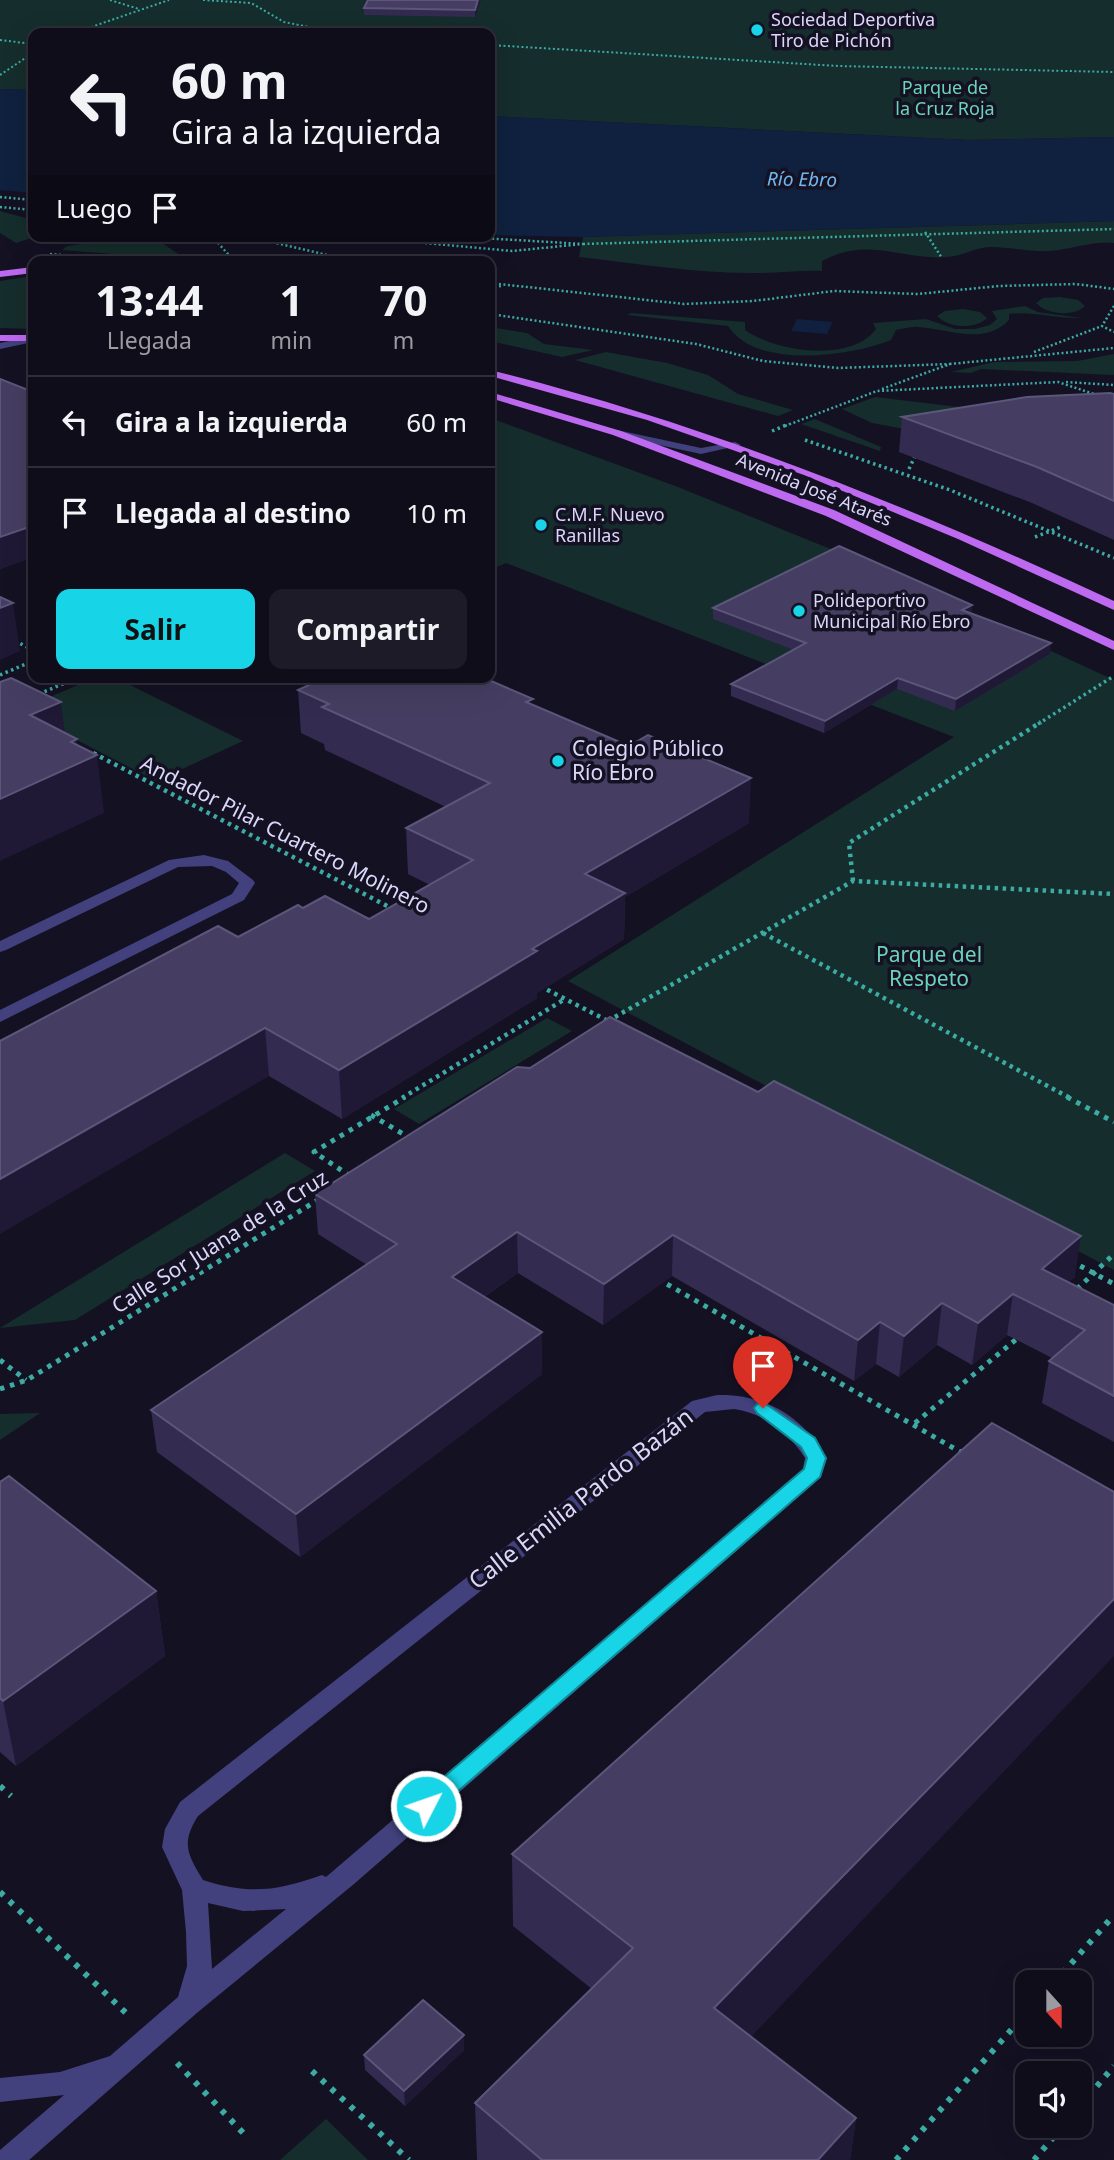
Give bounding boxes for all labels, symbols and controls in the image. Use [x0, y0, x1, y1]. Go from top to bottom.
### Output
place label: Sociedad Deportiva Tiro de Pichón [771, 7, 935, 52]
marker: Sociedad Deportiva Tiro de Pichón [749, 22, 765, 38]
text: 60 m [171, 47, 288, 113]
icon: left [56, 56, 147, 147]
park label: Parque de la Cruz Roja [895, 75, 995, 120]
text: Gira a la izquierda [171, 110, 441, 153]
water label: Río Ebro [767, 165, 837, 193]
icon: arrive [146, 189, 184, 227]
text: Luego [56, 190, 132, 226]
text: 13:44 [95, 271, 203, 328]
text: 1 [279, 271, 303, 328]
text: 70 [380, 271, 428, 328]
text: Llegada [107, 324, 192, 356]
text: min [271, 324, 312, 356]
text: m [393, 324, 414, 356]
icon: left [56, 403, 94, 441]
text: Gira a la izquierda [115, 404, 348, 440]
text: 60 m [406, 404, 467, 440]
street label: Avenida José Atarés [733, 447, 896, 531]
icon: arrive [56, 494, 94, 532]
text: Llegada al destino [115, 495, 351, 531]
text: 10 m [406, 495, 467, 531]
place label: C.M.F. Nuevo Ranillas [555, 502, 665, 547]
marker: C.M.F. Nuevo Ranillas [533, 517, 549, 533]
place label: Polideportivo Municipal Río Ebro [813, 588, 970, 633]
button: Salir [56, 589, 255, 669]
button: Compartir [269, 589, 467, 669]
marker: Polideportivo Municipal Río Ebro [791, 603, 807, 619]
place label: Colegio Público Río Ebro [572, 734, 724, 786]
street label: Andador Pilar Cuartero Molinero [136, 749, 435, 919]
marker: Colegio Público Río Ebro [550, 753, 566, 769]
park label: Parque del Respeto [876, 940, 982, 992]
street label: Calle Sor Juana de la Cruz [106, 1163, 333, 1319]
pin [733, 1336, 793, 1408]
icon: arrive [744, 1347, 782, 1385]
street label: Calle Emilia Pardo Bazán [461, 1400, 699, 1596]
position arrow [389, 1769, 463, 1843]
north arrow [1015, 1970, 1092, 2048]
map controls [1015, 1970, 1092, 2138]
button: sound [1015, 2061, 1092, 2138]

